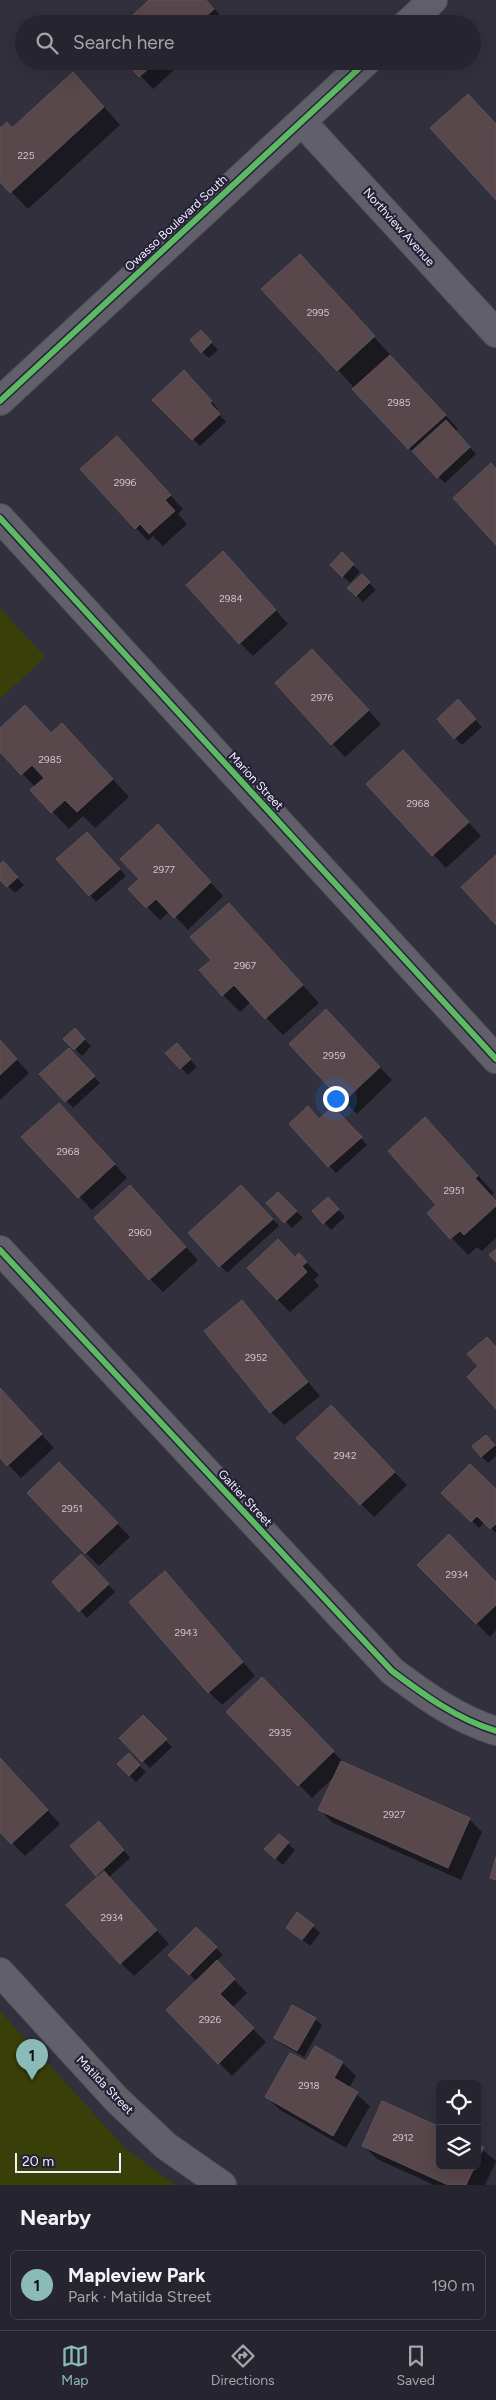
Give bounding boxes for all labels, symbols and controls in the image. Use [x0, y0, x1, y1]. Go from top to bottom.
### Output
search box [15, 15, 481, 70]
icon: search [33, 29, 61, 57]
text: Search here [73, 31, 175, 54]
house number: 225 [18, 149, 35, 162]
street label: Owasso Boulevard South [122, 172, 230, 274]
street label: Northview Avenue [360, 185, 438, 269]
house number: 2995 [307, 306, 330, 319]
house number: 2985 [387, 396, 411, 409]
house number: 2996 [114, 476, 137, 489]
house number: 2984 [219, 592, 243, 605]
house number: 2976 [311, 691, 333, 704]
street label: Marion Street [226, 749, 286, 813]
house number: 2985 [38, 753, 62, 766]
house number: 2968 [406, 797, 430, 810]
house number: 2977 [153, 863, 176, 876]
house number: 2967 [234, 959, 257, 972]
house number: 2959 [323, 1049, 346, 1062]
your location [323, 1086, 349, 1112]
house number: 2968 [56, 1145, 80, 1158]
house number: 2951 [443, 1184, 465, 1197]
house number: 2960 [128, 1226, 152, 1239]
house number: 2952 [245, 1351, 267, 1364]
house number: 2942 [333, 1449, 357, 1462]
street label: Galtier Street [215, 1467, 275, 1530]
house number: 2951 [61, 1502, 83, 1515]
house number: 2934 [446, 1568, 468, 1581]
house number: 2943 [175, 1626, 197, 1639]
house number: 2935 [269, 1726, 291, 1739]
house number: 2927 [383, 1808, 406, 1821]
house number: 2934 [101, 1911, 123, 1924]
house number: 2926 [199, 2013, 222, 2026]
pin: 1 [16, 2039, 48, 2080]
street label: Matilda Street [74, 2053, 137, 2118]
house number: 2918 [298, 2079, 320, 2092]
map controls [436, 2080, 481, 2170]
button: locate [436, 2080, 481, 2125]
button: layers [436, 2125, 481, 2170]
house number: 2912 [393, 2131, 413, 2144]
scale bar [15, 2150, 121, 2173]
text: 20 m [22, 2153, 54, 2170]
text: Nearby [20, 2205, 91, 2230]
text: Mapleview Park [68, 2264, 205, 2287]
text: 1 [34, 2276, 40, 2295]
text: 190 m [432, 2276, 475, 2295]
text: Park · Matilda Street [68, 2287, 212, 2306]
tab: Map [61, 2342, 89, 2389]
tab: Directions [211, 2342, 275, 2389]
tab: Saved [396, 2342, 435, 2389]

